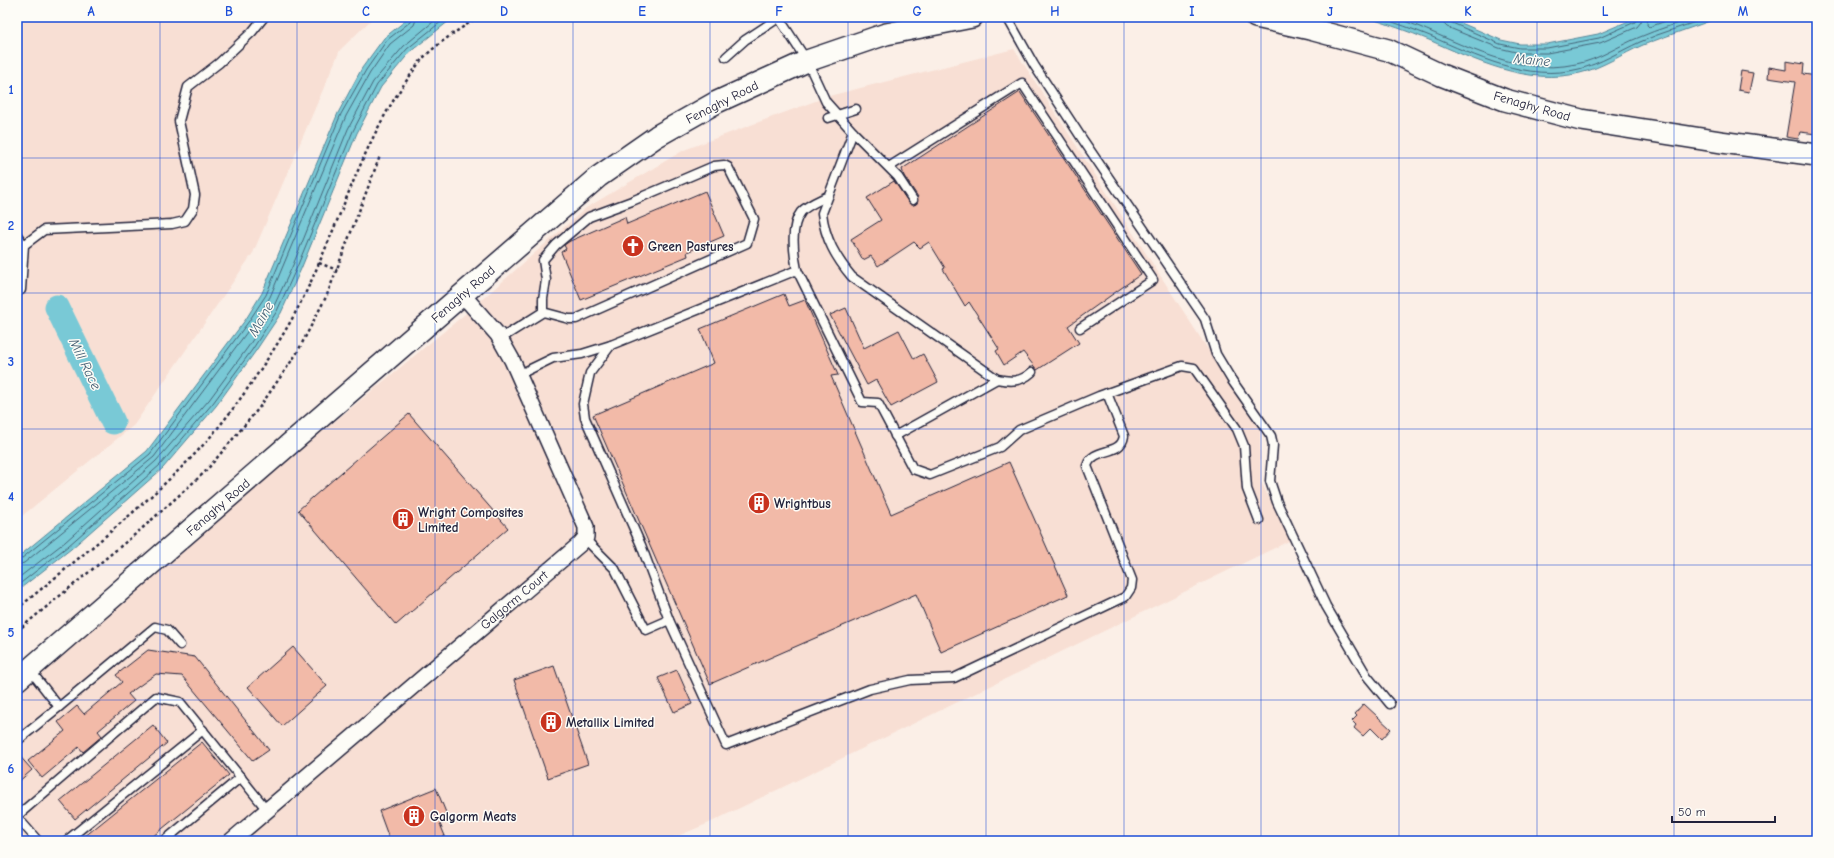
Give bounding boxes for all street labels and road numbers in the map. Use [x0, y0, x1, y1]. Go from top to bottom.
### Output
street label: Fenaghy Road [683, 77, 761, 127]
street label: Fenaghy Road [1492, 88, 1572, 124]
street label: Fenaghy Road [428, 262, 498, 326]
street label: Fenaghy Road [183, 475, 253, 539]
street label: Galgorm Court [477, 567, 552, 633]

